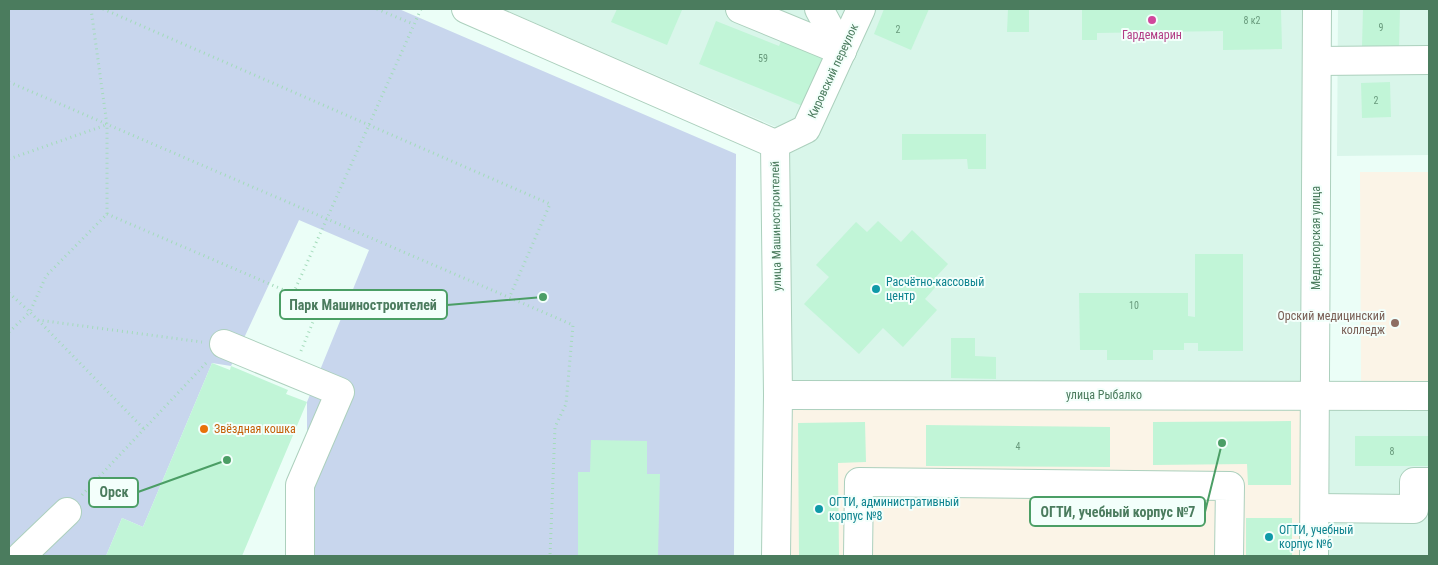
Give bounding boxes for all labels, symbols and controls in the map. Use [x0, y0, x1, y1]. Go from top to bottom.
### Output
marker: Гардемарин [1146, 14, 1158, 26]
house number: 8 к2 [1244, 15, 1261, 26]
street label: Кировский переулок [805, 21, 861, 121]
house number: 9 [1379, 22, 1384, 33]
house number: 2 [896, 24, 901, 35]
place label: Гардемарин [1122, 28, 1182, 42]
house number: 59 [758, 53, 768, 64]
house number: 2 [1374, 95, 1379, 106]
street label: улица Машиностроителей [768, 161, 784, 291]
street label: Медногорская улица [1309, 186, 1323, 290]
place label: Расчётно-кассовый центр [886, 275, 984, 303]
marker: Расчётно-кассовый центр [870, 283, 882, 295]
callout: Парк Машиностроителей [280, 290, 447, 319]
text: Парк Машиностроителей [289, 297, 437, 313]
house number: 10 [1129, 300, 1139, 311]
place label: Орский медицинский колледж [1278, 309, 1385, 337]
marker: Орский медицинский колледж [1389, 317, 1401, 329]
street label: улица Рыбалко [1066, 388, 1142, 402]
place label: Звёздная кошка [214, 422, 296, 436]
marker: Звёздная кошка [198, 423, 210, 435]
house number: 4 [1016, 441, 1021, 452]
house number: 8 [1390, 446, 1395, 457]
callout: Орск [89, 478, 138, 507]
text: Орск [100, 484, 128, 500]
place label: ОГТИ, административный корпус №8 [829, 495, 959, 523]
callout: ОГТИ, учебный корпус №7 [1030, 497, 1205, 526]
marker: ОГТИ, административный корпус №8 [813, 503, 825, 515]
text: ОГТИ, учебный корпус №7 [1041, 504, 1195, 520]
place label: ОГТИ, учебный корпус №6 [1279, 523, 1353, 551]
marker: ОГТИ, учебный корпус №6 [1263, 531, 1275, 543]

